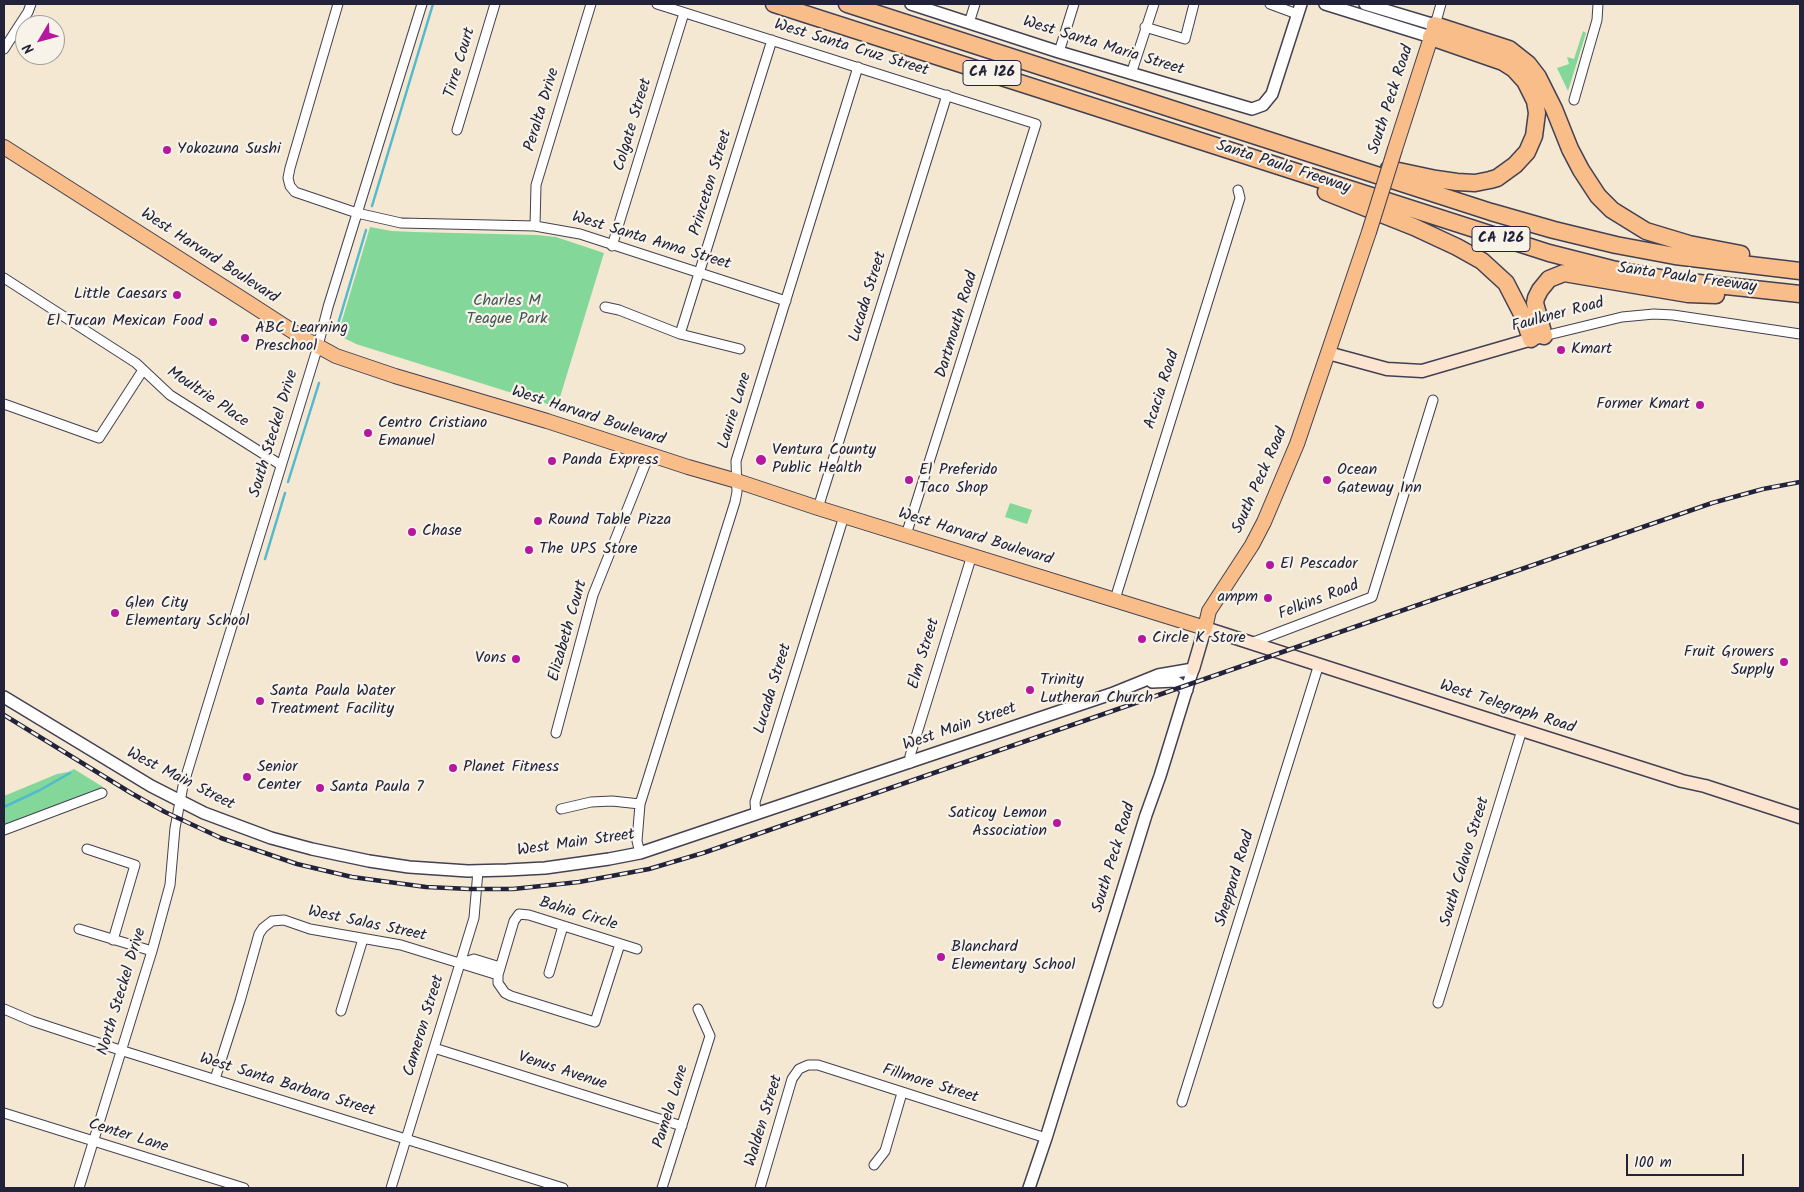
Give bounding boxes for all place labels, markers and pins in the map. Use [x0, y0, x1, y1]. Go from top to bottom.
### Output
place label: Yokozuna Sushi [177, 140, 281, 160]
marker: Yokozuna Sushi [161, 144, 173, 156]
place label: Little Caesars [74, 285, 167, 305]
marker: Little Caesars [171, 289, 183, 301]
place label: El Tucan Mexican Food [47, 312, 203, 332]
marker: El Tucan Mexican Food [207, 316, 219, 328]
place label: ABC Learning Preschool [255, 319, 348, 357]
marker: ABC Learning Preschool [239, 332, 251, 344]
place label: Kmart [1571, 340, 1612, 360]
marker: Kmart [1555, 344, 1567, 356]
place label: Former Kmart [1596, 395, 1690, 415]
marker: Former Kmart [1694, 399, 1706, 411]
place label: Centro Cristiano Emanuel [378, 414, 487, 452]
marker: Centro Cristiano Emanuel [362, 427, 374, 439]
place label: Ventura County Public Health [772, 441, 876, 479]
place label: Panda Express [562, 451, 659, 471]
marker: Ventura County Public Health [754, 453, 768, 467]
marker: Panda Express [546, 455, 558, 467]
place label: El Preferido Taco Shop [919, 461, 997, 499]
place label: Ocean Gateway Inn [1337, 461, 1422, 499]
marker: El Preferido Taco Shop [903, 474, 915, 486]
marker: Ocean Gateway Inn [1321, 474, 1333, 486]
place label: Round Table Pizza [548, 511, 671, 531]
marker: Round Table Pizza [532, 515, 544, 527]
place label: Chase [422, 522, 462, 542]
marker: Chase [406, 526, 418, 538]
place label: The UPS Store [539, 540, 637, 560]
marker: The UPS Store [523, 544, 535, 556]
place label: El Pescador [1280, 555, 1358, 575]
marker: El Pescador [1264, 559, 1276, 571]
place label: ampm [1217, 588, 1258, 608]
marker: ampm [1262, 592, 1274, 604]
place label: Glen City Elementary School [125, 594, 249, 632]
marker: Glen City Elementary School [109, 607, 121, 619]
place label: Circle K Store [1152, 629, 1246, 649]
marker: Circle K Store [1136, 633, 1148, 645]
place label: Fruit Growers Supply [1684, 643, 1774, 681]
place label: Vons [475, 649, 506, 669]
marker: Vons [510, 653, 522, 665]
marker: Fruit Growers Supply [1778, 656, 1790, 668]
place label: Trinity Lutheran Church [1040, 671, 1153, 709]
place label: Santa Paula Water Treatment Facility [270, 682, 395, 720]
marker: Trinity Lutheran Church [1024, 684, 1036, 696]
marker: Santa Paula Water Treatment Facility [254, 695, 266, 707]
place label: Senior Center [257, 758, 301, 796]
place label: Planet Fitness [463, 758, 559, 778]
marker: Planet Fitness [447, 762, 459, 774]
marker: Senior Center [241, 771, 253, 783]
place label: Santa Paula 7 [330, 778, 424, 798]
marker: Santa Paula 7 [314, 782, 326, 794]
place label: Saticoy Lemon Association [948, 804, 1047, 842]
marker: Saticoy Lemon Association [1051, 817, 1063, 829]
place label: Blanchard Elementary School [951, 938, 1075, 976]
marker: Blanchard Elementary School [935, 951, 947, 963]

